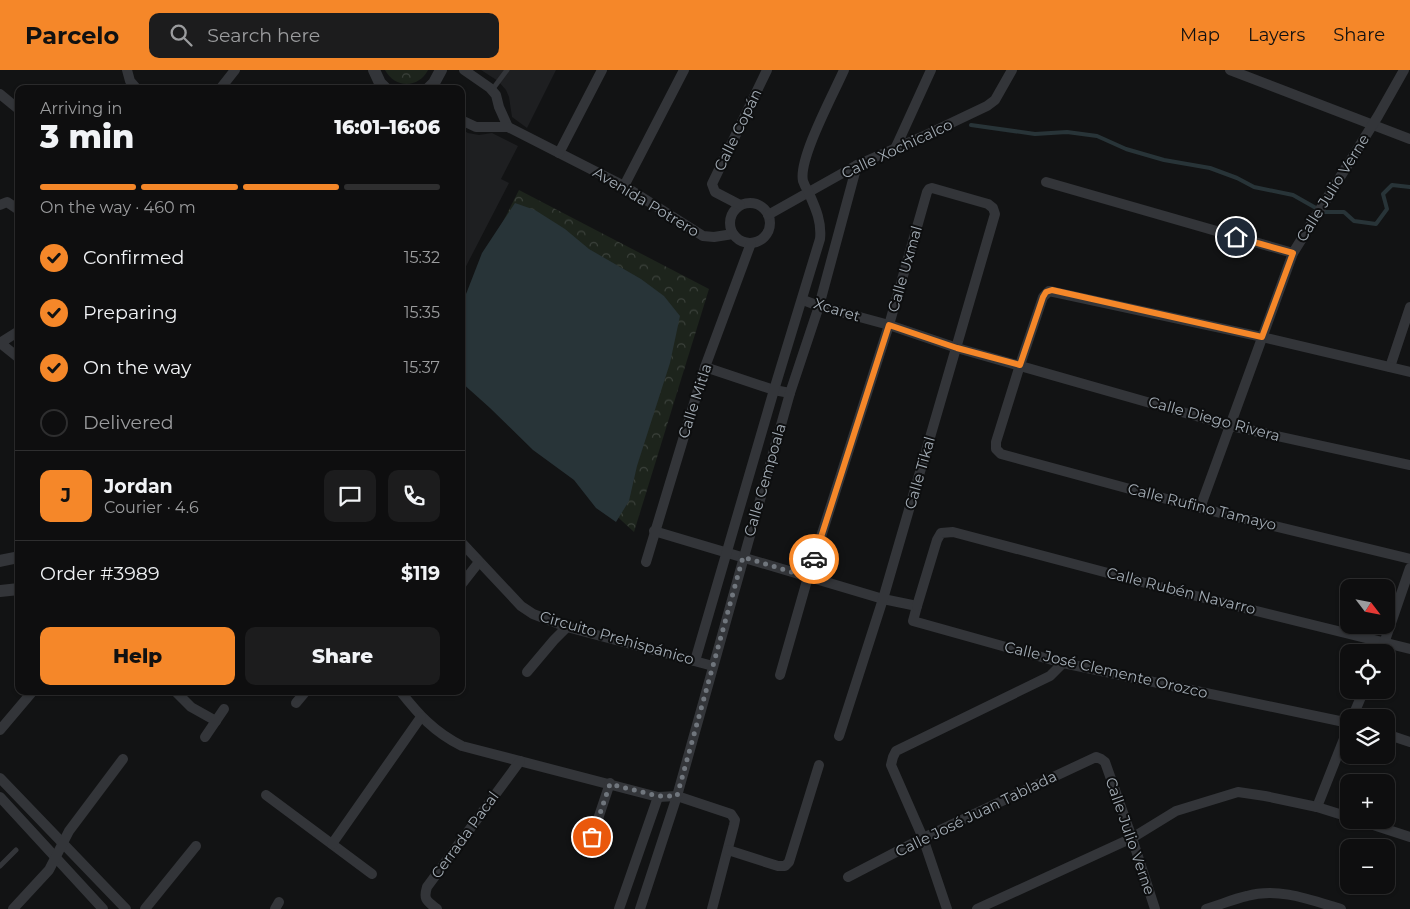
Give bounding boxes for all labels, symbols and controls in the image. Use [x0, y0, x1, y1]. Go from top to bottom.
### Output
search box [149, 13, 499, 58]
text: Parcelo [25, 21, 119, 50]
icon: search [167, 21, 195, 49]
text: Search here [207, 24, 320, 47]
text: Map [1180, 24, 1220, 46]
text: Layers [1248, 24, 1305, 46]
text: Share [1333, 24, 1385, 46]
street label: Calle Copán [709, 86, 766, 174]
text: Arriving in [40, 99, 122, 118]
street label: Calle Xochicalco [838, 114, 956, 183]
text: 16:01–16:06 [334, 116, 440, 139]
text: 3 min [40, 117, 134, 156]
street label: Calle Julio Verne [1292, 130, 1373, 245]
street label: Avenida Potrero [590, 162, 703, 241]
text: On the way · 460 m [40, 198, 196, 217]
pin [1215, 216, 1257, 258]
street label: Calle Uxmal [883, 223, 926, 314]
icon: home [1222, 223, 1250, 251]
icon: check [40, 244, 68, 272]
text: Confirmed [83, 246, 184, 269]
text: 15:32 [404, 248, 440, 267]
street label: Xcaret [812, 293, 863, 326]
icon: check [40, 299, 68, 327]
text: Preparing [83, 301, 178, 324]
text: 15:35 [404, 303, 440, 322]
icon: check [40, 354, 68, 382]
text: On the way [83, 356, 191, 379]
text: 15:37 [404, 358, 440, 377]
street label: Calle Mitla [673, 361, 716, 441]
street label: Calle Diego Rivera [1146, 392, 1282, 445]
text: Delivered [83, 411, 174, 434]
street label: Calle Cempoala [739, 421, 790, 539]
street label: Calle Tikal [900, 434, 939, 511]
button: chat [324, 470, 376, 522]
button: phone [388, 470, 440, 522]
text: Jordan [104, 475, 173, 498]
street label: Calle Rufino Tamayo [1126, 479, 1279, 534]
text: J [61, 484, 71, 507]
text: Courier · 4.6 [104, 498, 199, 517]
courier [789, 534, 839, 584]
icon: car [800, 545, 828, 573]
text: Order #3989 [40, 562, 159, 585]
text: $119 [401, 562, 440, 585]
street label: Calle Rubén Navarro [1104, 563, 1258, 618]
north arrow [1340, 579, 1395, 634]
map controls [1340, 579, 1395, 894]
street label: Circuito Prehispánico [538, 606, 697, 669]
button: Help [40, 627, 235, 685]
button: Share [245, 627, 440, 685]
street label: Calle José Clemente Orozco [1003, 637, 1210, 702]
button: locate [1340, 644, 1395, 699]
button: layers [1340, 709, 1395, 764]
street label: Calle José Juan Tablada [892, 766, 1060, 861]
street label: Calle Julio Verne [1101, 774, 1160, 897]
button: + [1340, 774, 1395, 829]
street label: Cerrada Pacal [427, 787, 503, 882]
pin [571, 816, 613, 858]
icon: bag [578, 823, 606, 851]
button: − [1340, 839, 1395, 894]

